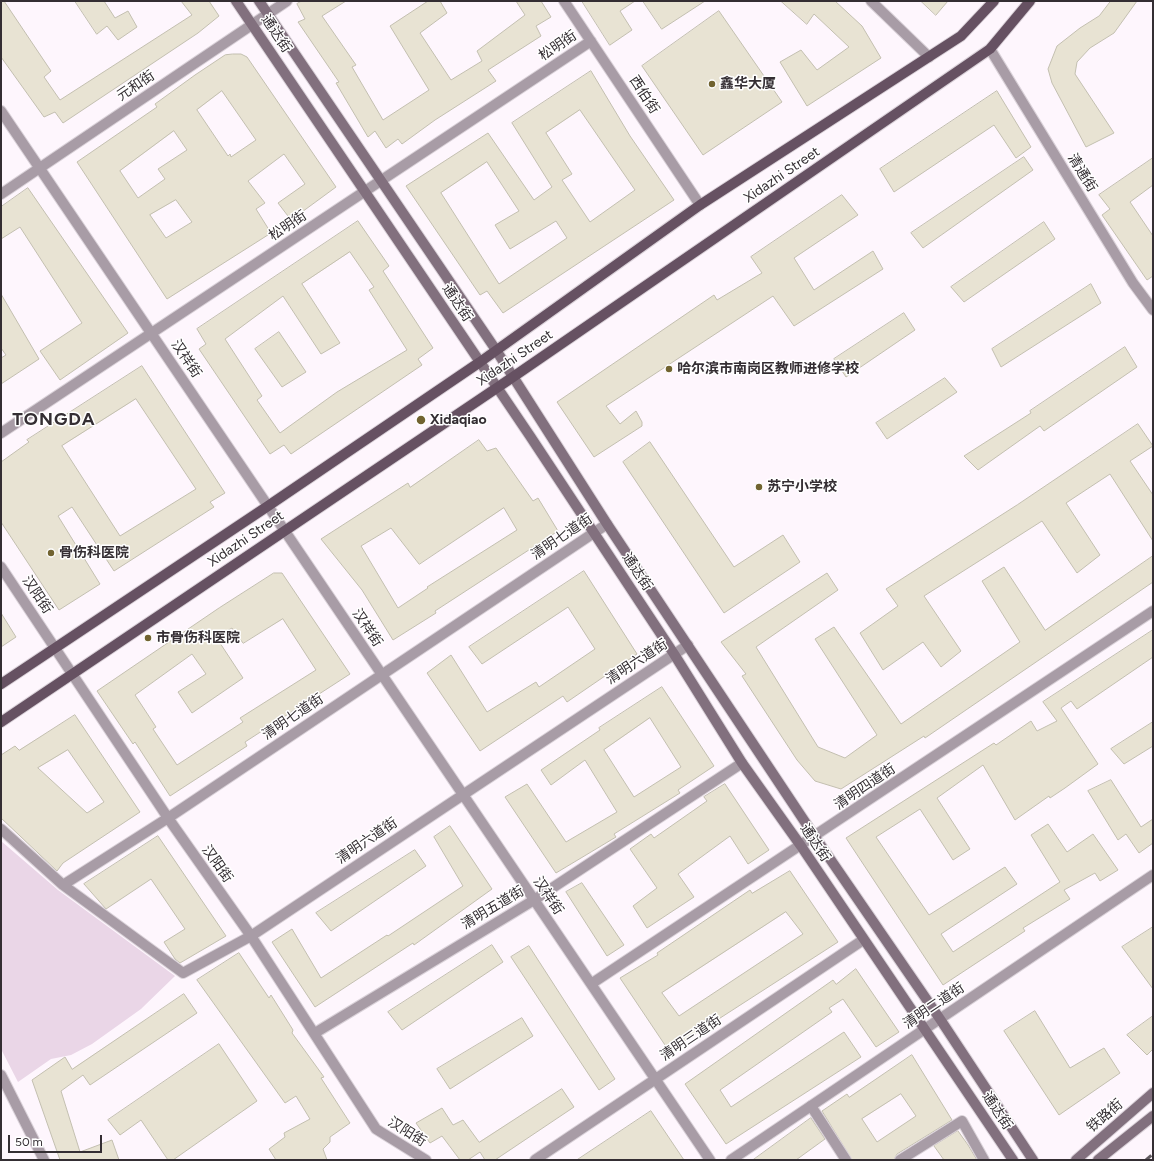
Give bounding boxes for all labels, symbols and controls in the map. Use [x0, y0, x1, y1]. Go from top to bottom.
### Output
street label: 通达街 [257, 12, 295, 56]
street label: 松明街 [536, 27, 580, 65]
street label: 元和街 [114, 67, 158, 105]
street label: 西伯街 [626, 73, 662, 117]
place label: 鑫华大厦 [720, 76, 776, 92]
marker: 鑫华大厦 [707, 79, 717, 89]
street label: Xidazhi Street [741, 143, 823, 207]
street label: 清通街 [1064, 151, 1100, 195]
street label: 松明街 [266, 207, 310, 245]
street label: 通达街 [438, 281, 476, 325]
street label: Xidazhi Street [474, 326, 556, 390]
street label: 汉祥街 [167, 337, 205, 381]
place label: 哈尔滨市南岗区教师进修学校 [677, 361, 859, 377]
marker: 哈尔滨市南岗区教师进修学校 [664, 364, 674, 374]
district label: TONGDA [12, 409, 96, 431]
place label: Xidaqiao [430, 412, 487, 428]
marker: Xidaqiao [415, 414, 427, 426]
place label: 苏宁小学校 [767, 479, 837, 495]
marker: 苏宁小学校 [754, 482, 764, 492]
street label: Xidazhi Street [205, 507, 287, 571]
street label: 清明七道街 [528, 510, 596, 564]
place label: 骨伤科医院 [59, 545, 129, 561]
marker: 骨伤科医院 [46, 548, 56, 558]
street label: 通达街 [618, 550, 656, 594]
street label: 汉阳街 [18, 573, 56, 617]
street label: 汉祥街 [348, 606, 386, 650]
place label: 市骨伤科医院 [156, 630, 240, 646]
marker: 市骨伤科医院 [143, 633, 153, 643]
street label: 清明六道街 [603, 636, 671, 688]
street label: 清明七道街 [259, 690, 327, 744]
street label: 清明四道街 [831, 760, 899, 814]
street label: 清明六道街 [333, 814, 401, 868]
street label: 通达街 [796, 821, 834, 865]
street label: 汉阳街 [198, 842, 236, 886]
street label: 汉祥街 [529, 874, 567, 918]
street label: 清明五道街 [459, 883, 527, 933]
street label: 清明二道街 [900, 979, 968, 1033]
street label: 清明三道街 [657, 1011, 725, 1065]
street label: 通达街 [978, 1089, 1016, 1133]
street label: 铁路街 [1084, 1096, 1126, 1136]
street label: 汉阳街 [385, 1114, 429, 1150]
scale bar [10, 1127, 104, 1153]
text: 50 m [15, 1135, 43, 1149]

